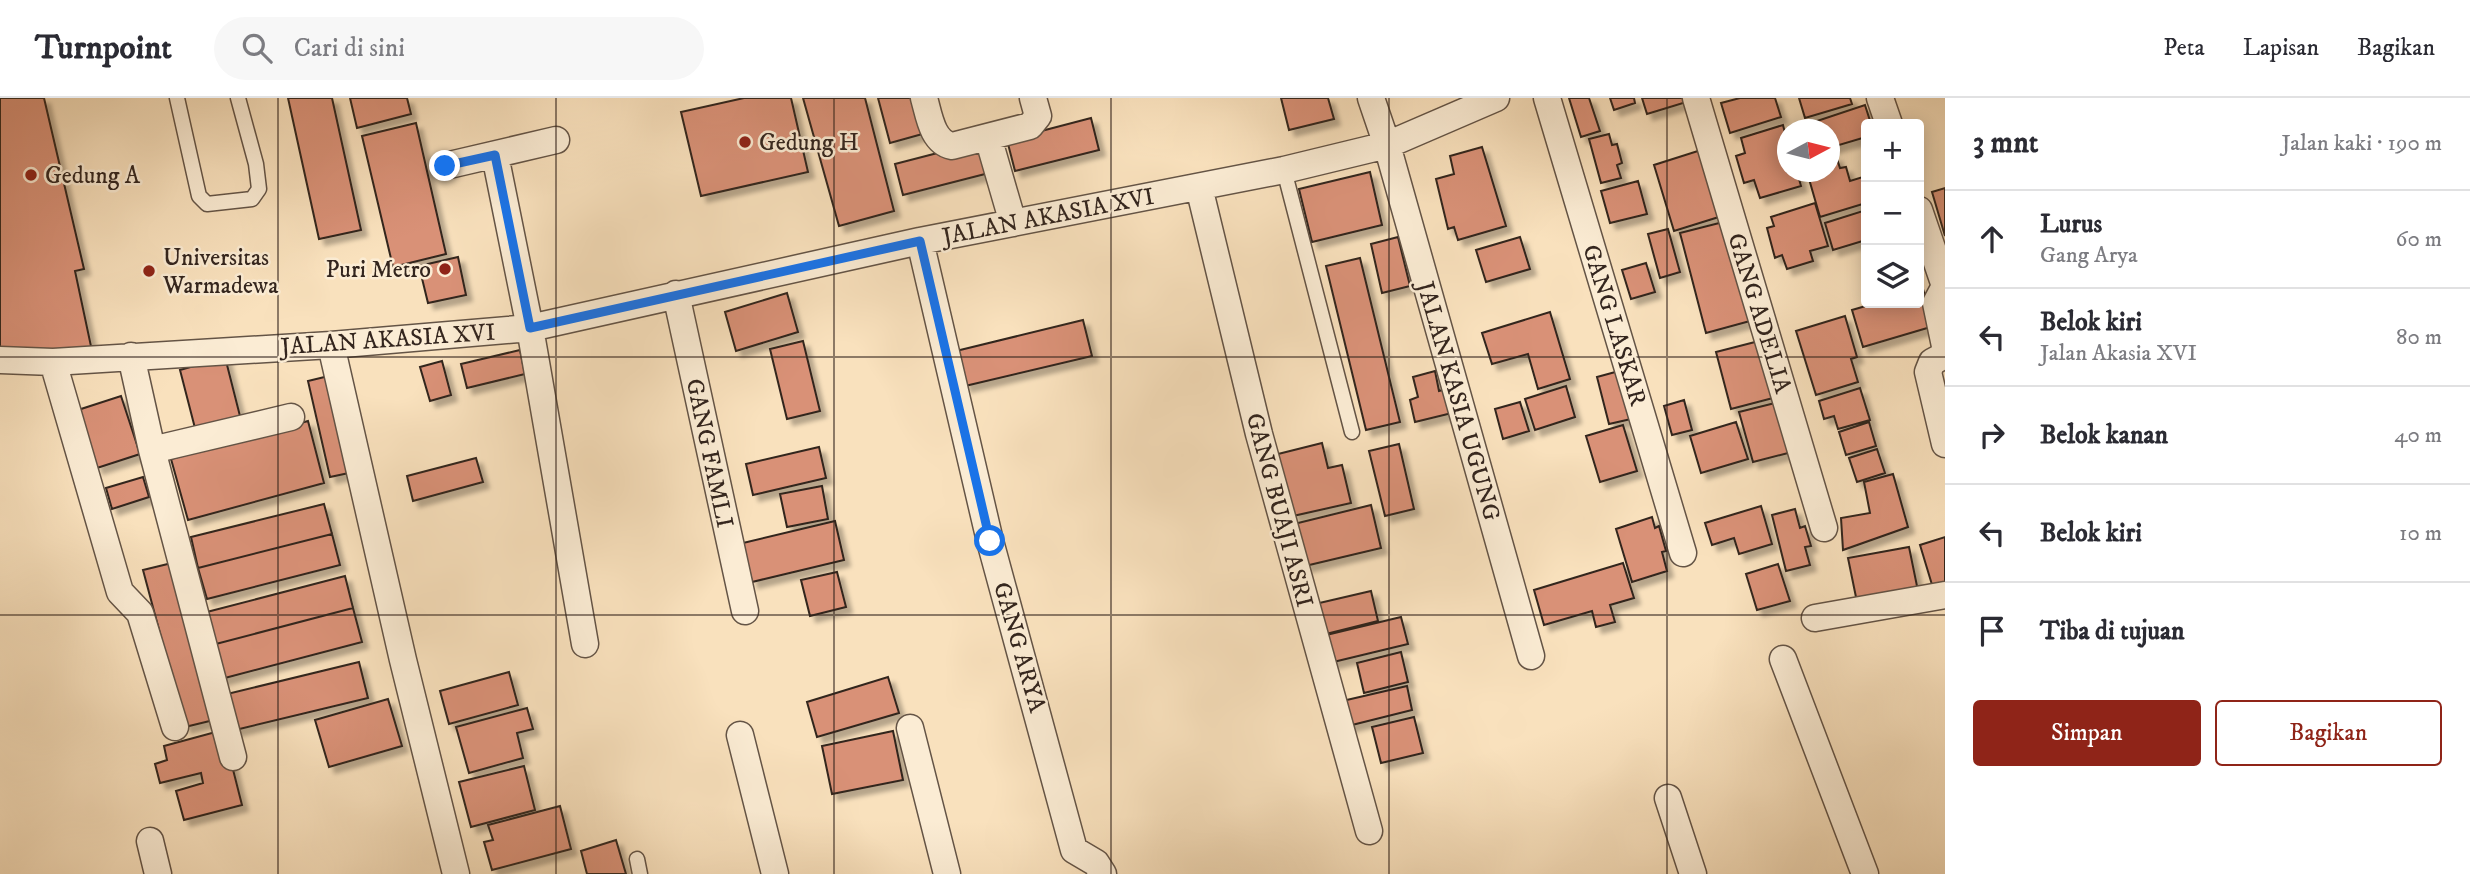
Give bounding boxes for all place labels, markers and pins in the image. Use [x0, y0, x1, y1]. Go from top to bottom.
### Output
place label: Gedung H [759, 128, 859, 158]
marker: Gedung H [737, 134, 753, 150]
place label: Gedung A [45, 161, 141, 191]
marker: Gedung A [23, 167, 39, 183]
place label: Universitas Warmadewa [162, 243, 279, 301]
place label: Puri Metro [325, 255, 431, 285]
marker: Puri Metro [437, 261, 453, 277]
marker: Universitas Warmadewa [141, 263, 157, 279]

